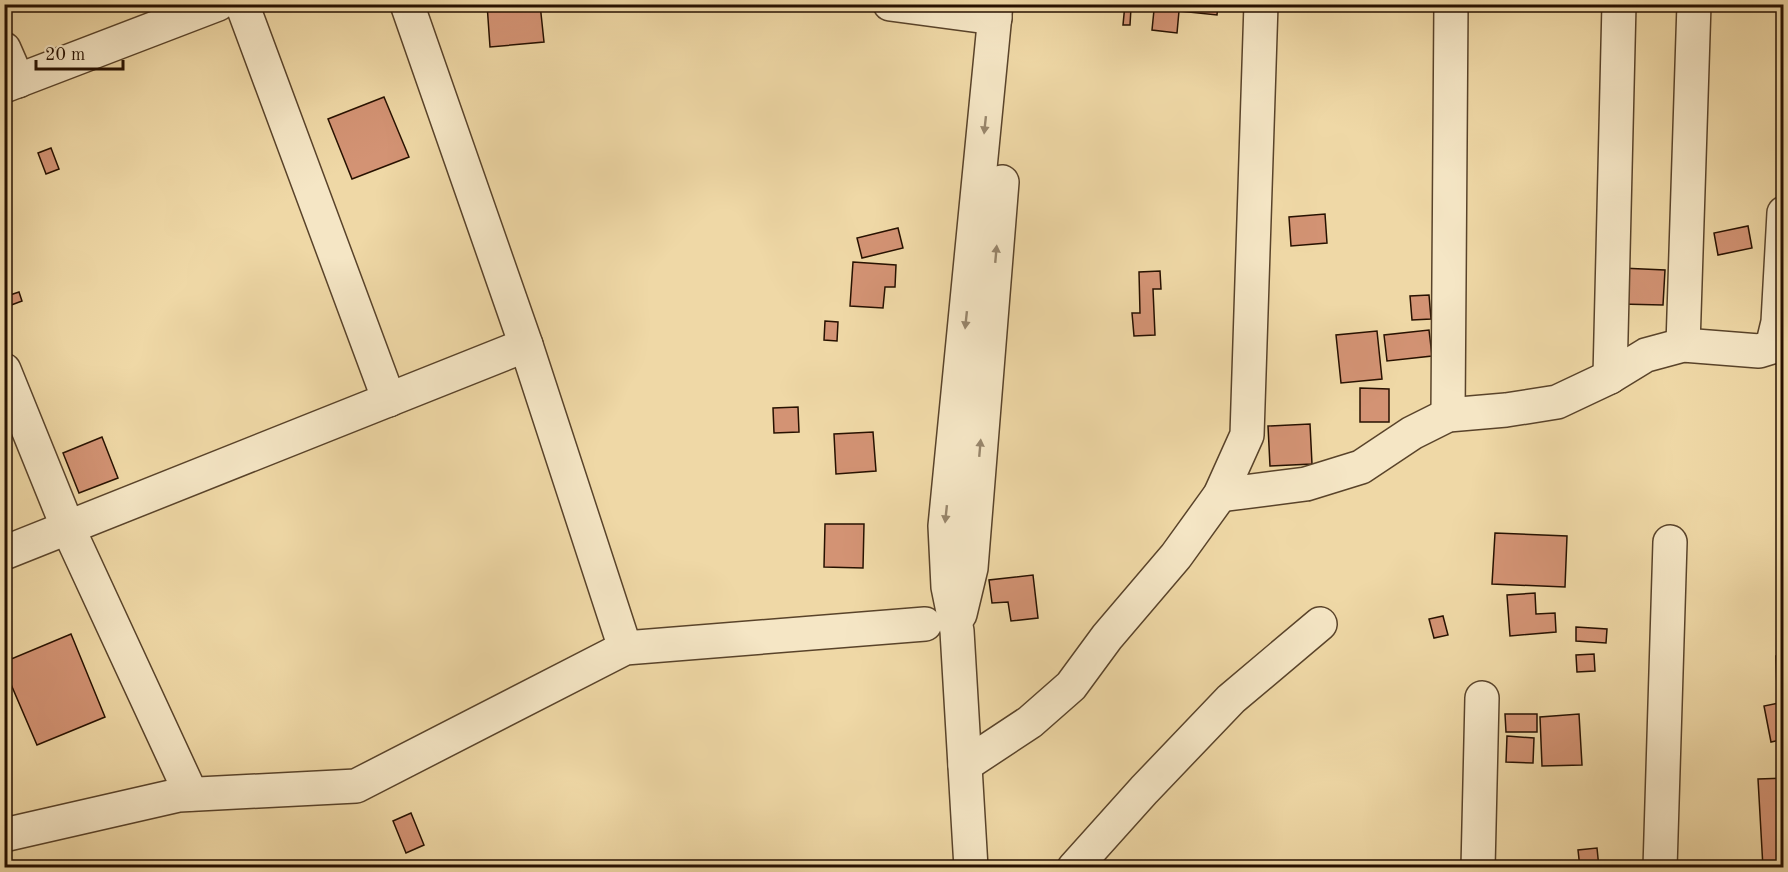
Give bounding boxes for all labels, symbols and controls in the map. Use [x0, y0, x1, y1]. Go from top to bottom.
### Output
scale bar [36, 33, 123, 71]
text: 20 m [45, 46, 85, 64]
one-way arrow [980, 116, 990, 135]
one-way arrow [991, 244, 1001, 263]
one-way arrow [961, 310, 971, 329]
one-way arrow [976, 438, 985, 457]
one-way arrow [941, 504, 951, 523]

